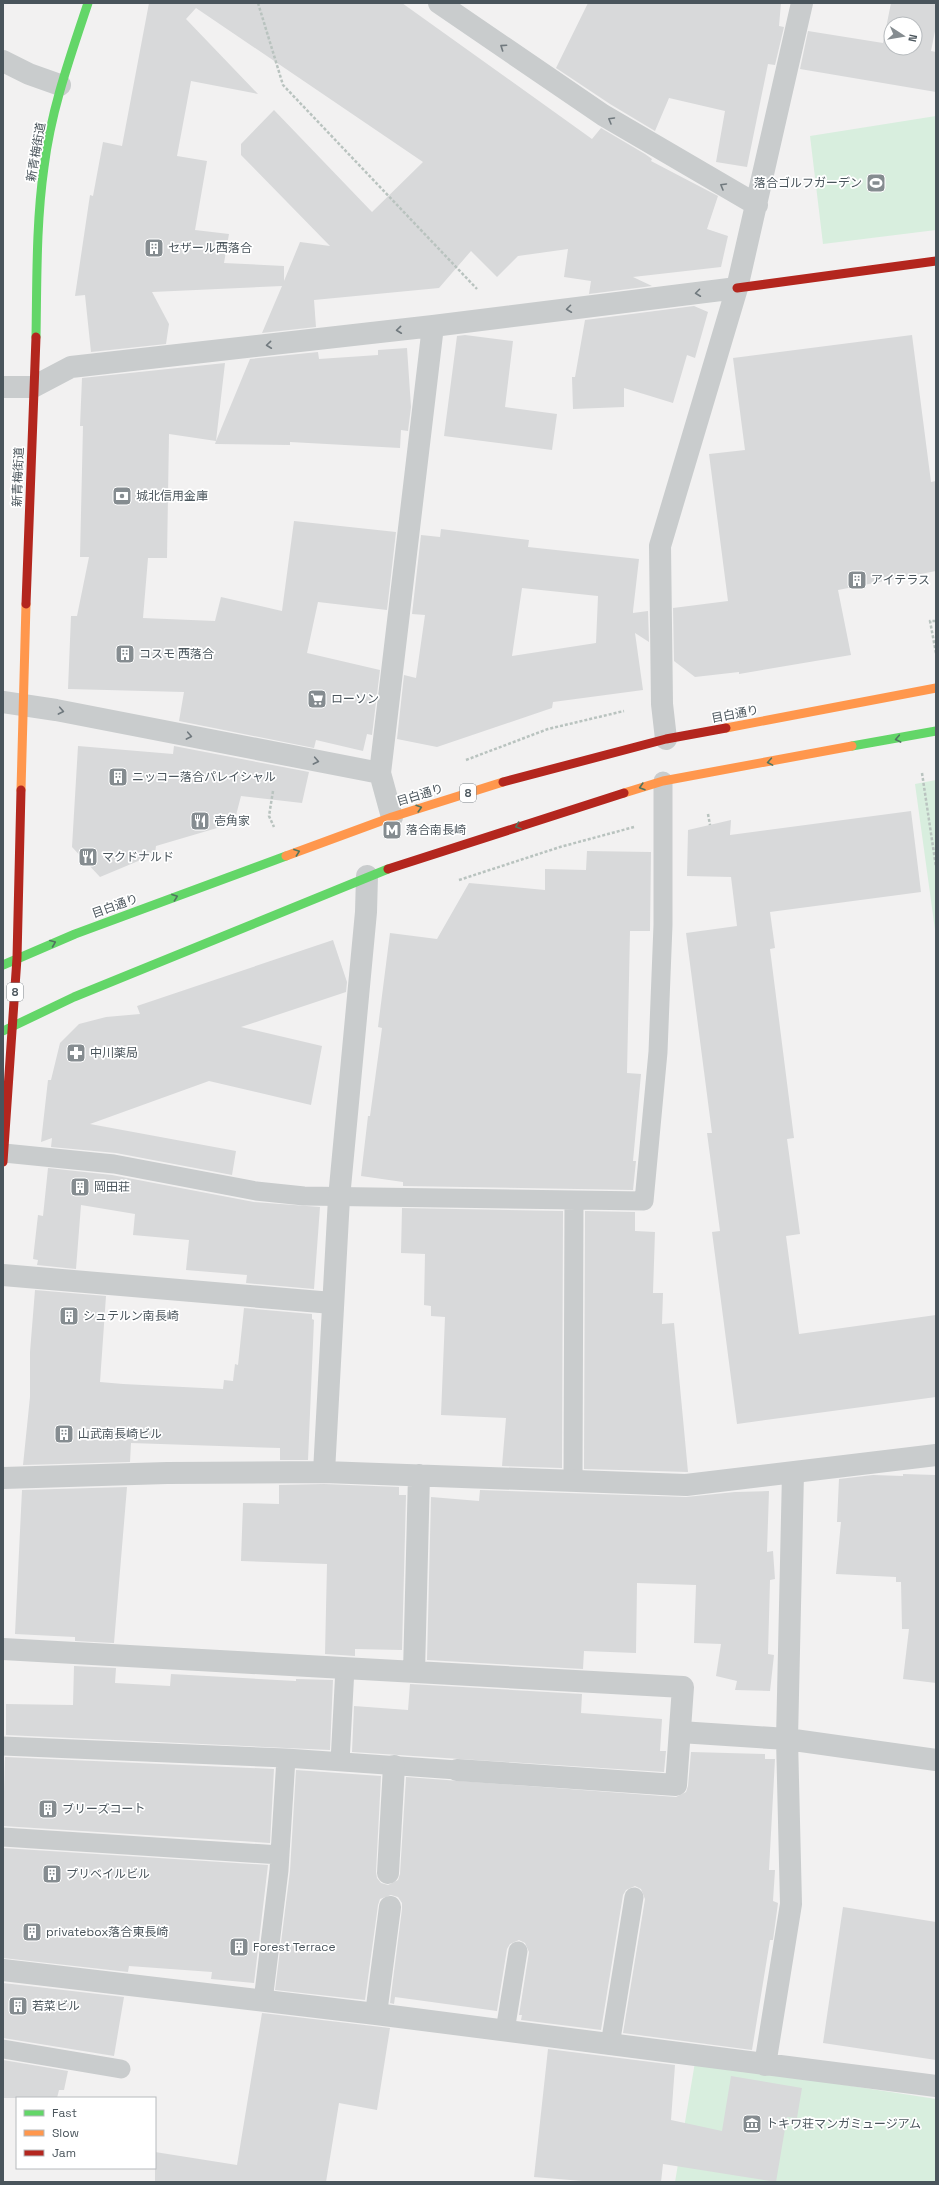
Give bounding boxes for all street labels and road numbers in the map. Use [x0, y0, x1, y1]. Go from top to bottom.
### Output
street label: 新青梅街道 [23, 121, 49, 183]
street label: 新青梅街道 [9, 447, 27, 507]
street label: 目白通り [710, 702, 760, 726]
street label: 目白通り [395, 780, 445, 810]
road number: 8 [460, 784, 476, 802]
street label: 目白通り [90, 890, 140, 922]
road number: 8 [7, 983, 23, 1001]

